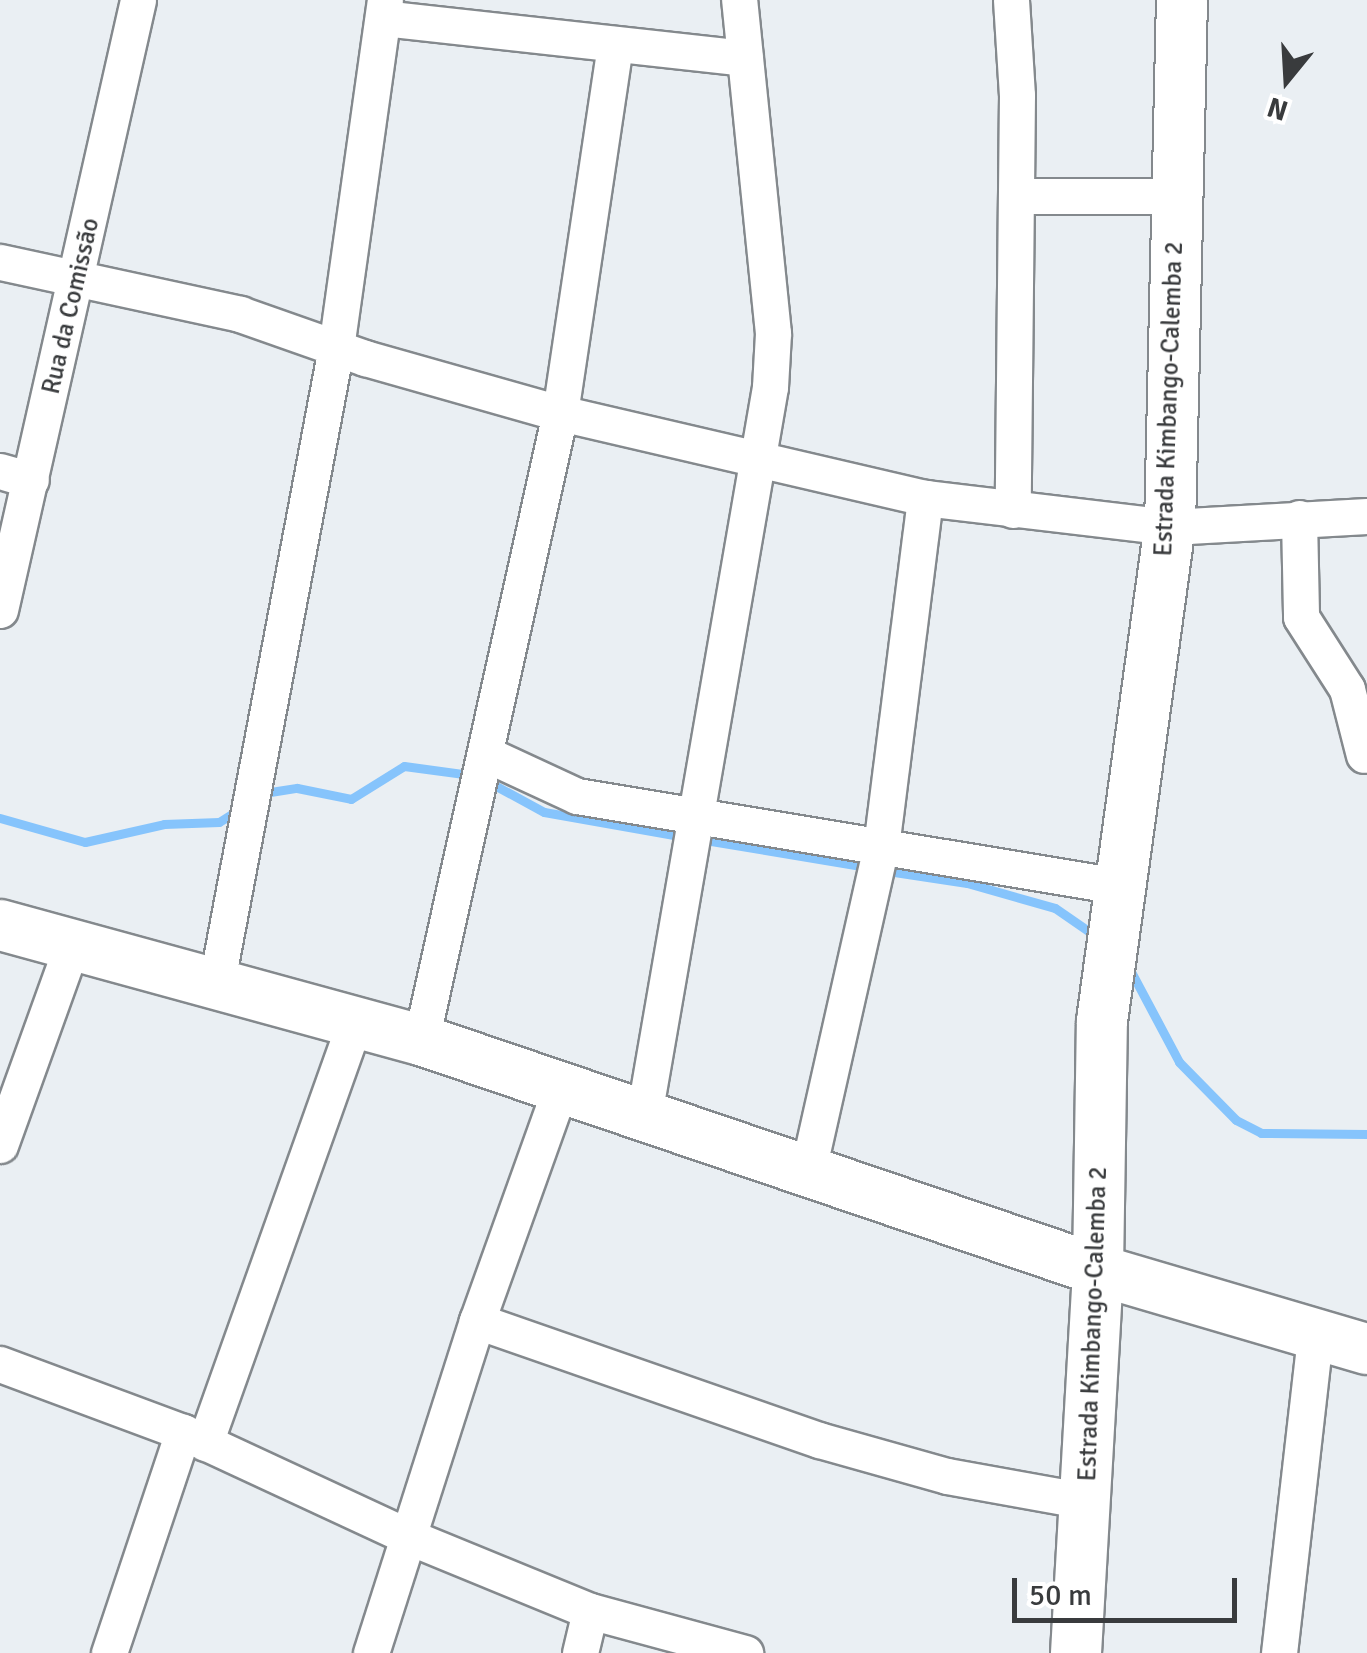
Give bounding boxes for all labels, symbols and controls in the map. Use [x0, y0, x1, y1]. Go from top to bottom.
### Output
north arrow [1237, 30, 1337, 130]
text: N [1263, 89, 1292, 128]
street label: Rua da Comissão [36, 215, 106, 397]
street label: Estrada Kimbango-Calemba 2 [1149, 241, 1189, 557]
street label: Estrada Kimbango-Calemba 2 [1073, 1166, 1113, 1482]
scale bar [1017, 1558, 1242, 1620]
text: 50 m [1029, 1577, 1092, 1614]

